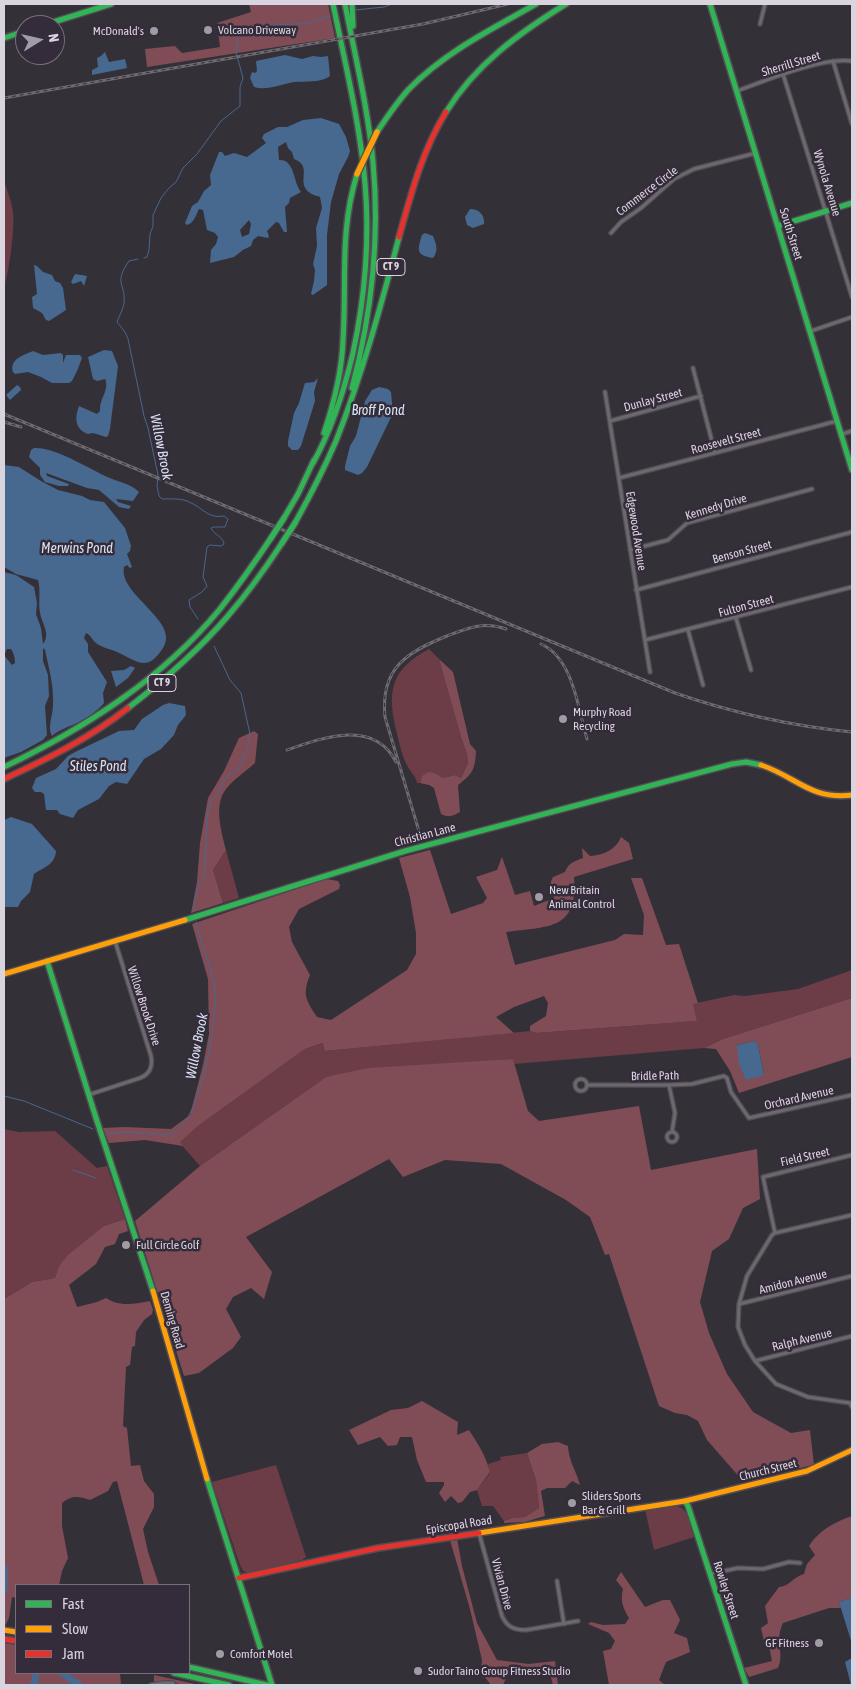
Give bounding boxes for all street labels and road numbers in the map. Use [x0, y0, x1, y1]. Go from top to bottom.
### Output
street label: Sherrill Street [760, 48, 822, 80]
street label: Wynola Avenue [810, 148, 844, 218]
street label: Commerce Circle [613, 163, 681, 219]
street label: South Street [776, 206, 806, 262]
road number: CT 9 [377, 258, 405, 276]
street label: Dunlay Street [622, 385, 684, 415]
street label: Roosevelt Street [689, 425, 763, 457]
street label: Edgewood Avenue [623, 490, 649, 572]
street label: Kennedy Drive [683, 491, 749, 523]
street label: Benson Street [711, 537, 773, 567]
street label: Fulton Street [717, 592, 775, 620]
road number: CT 9 [148, 674, 176, 691]
street label: Christian Lane [393, 820, 457, 850]
street label: Willow Brook Drive [124, 964, 164, 1048]
street label: Bridle Path [631, 1068, 679, 1084]
street label: Orchard Avenue [763, 1083, 835, 1113]
street label: Field Street [779, 1144, 831, 1170]
street label: Amidon Avenue [758, 1267, 828, 1297]
street label: Deming Road [157, 1290, 187, 1350]
street label: Ralph Avenue [771, 1326, 833, 1354]
street label: Church Street [738, 1456, 798, 1484]
street label: Episcopal Road [425, 1513, 493, 1537]
street label: Vivian Drive [488, 1557, 516, 1611]
street label: Rowley Street [710, 1559, 742, 1621]

